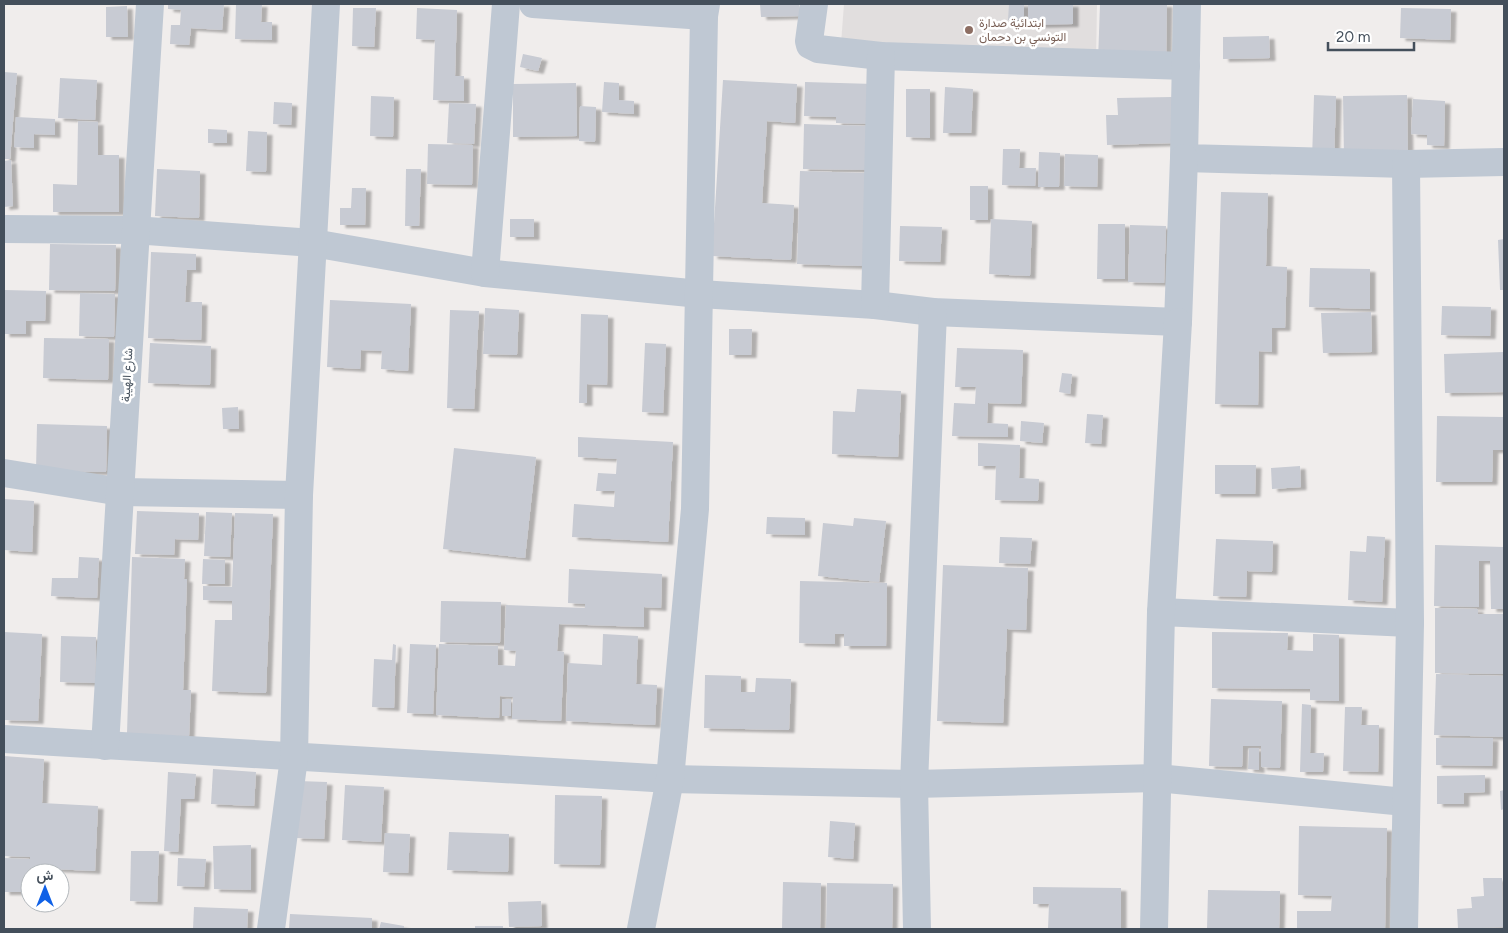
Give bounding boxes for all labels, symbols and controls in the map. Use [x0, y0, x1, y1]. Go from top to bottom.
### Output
place label: ابتدائية صدارة التونسي بن دحمان [979, 16, 1066, 47]
scale bar [1328, 20, 1414, 52]
marker: ابتدائية صدارة التونسي بن دحمان [963, 24, 975, 36]
text: 20 m [1336, 28, 1370, 46]
street label: شارع الهيبة [119, 348, 137, 402]
north arrow [20, 863, 70, 913]
text: ش [37, 867, 54, 884]

